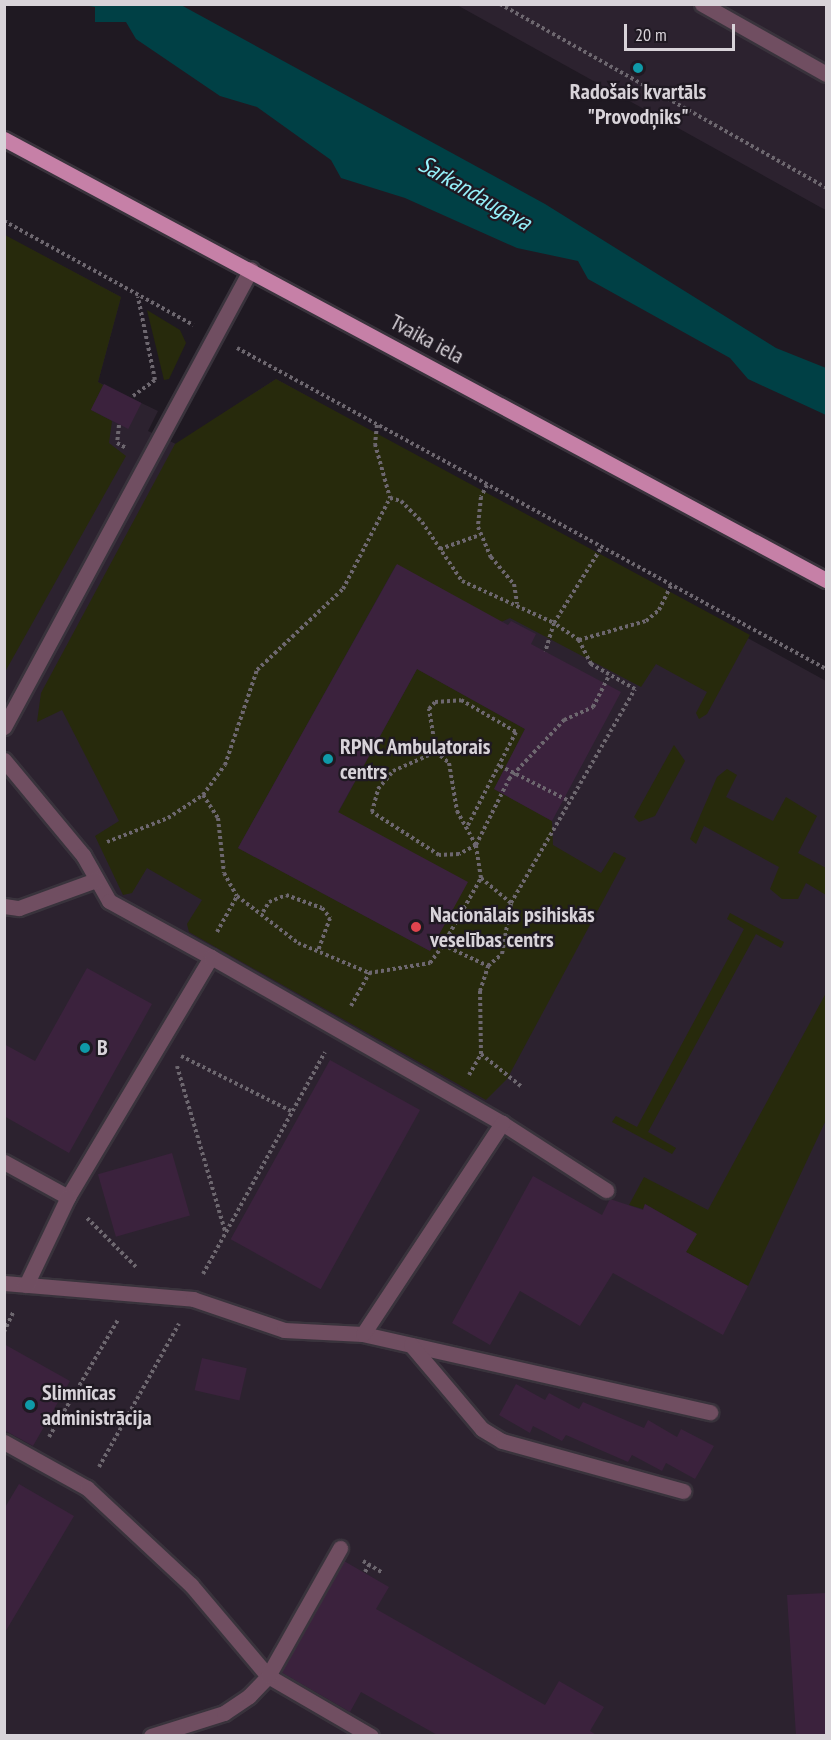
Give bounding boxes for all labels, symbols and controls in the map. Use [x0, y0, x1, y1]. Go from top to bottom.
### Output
scale bar [627, 12, 738, 50]
text: 20 m [635, 23, 667, 46]
marker: Radošais kvartāls "Provodņiks" [631, 61, 645, 75]
place label: Radošais kvartāls "Provodņiks" [570, 78, 706, 130]
water label: Sarkandaugava [414, 149, 536, 237]
street label: Tvaika iela [386, 309, 468, 369]
place label: RPNC Ambulatorais centrs [340, 733, 492, 784]
marker: RPNC Ambulatorais centrs [321, 752, 335, 766]
place label: Nacionālais psihiskās veselības centrs [430, 901, 595, 952]
marker: Nacionālais psihiskās veselības centrs [407, 918, 425, 936]
place label: B [97, 1035, 108, 1061]
marker: B [78, 1041, 92, 1055]
place label: Slimnīcas administrācija [42, 1379, 152, 1430]
marker: Slimnīcas administrācija [23, 1398, 37, 1412]

